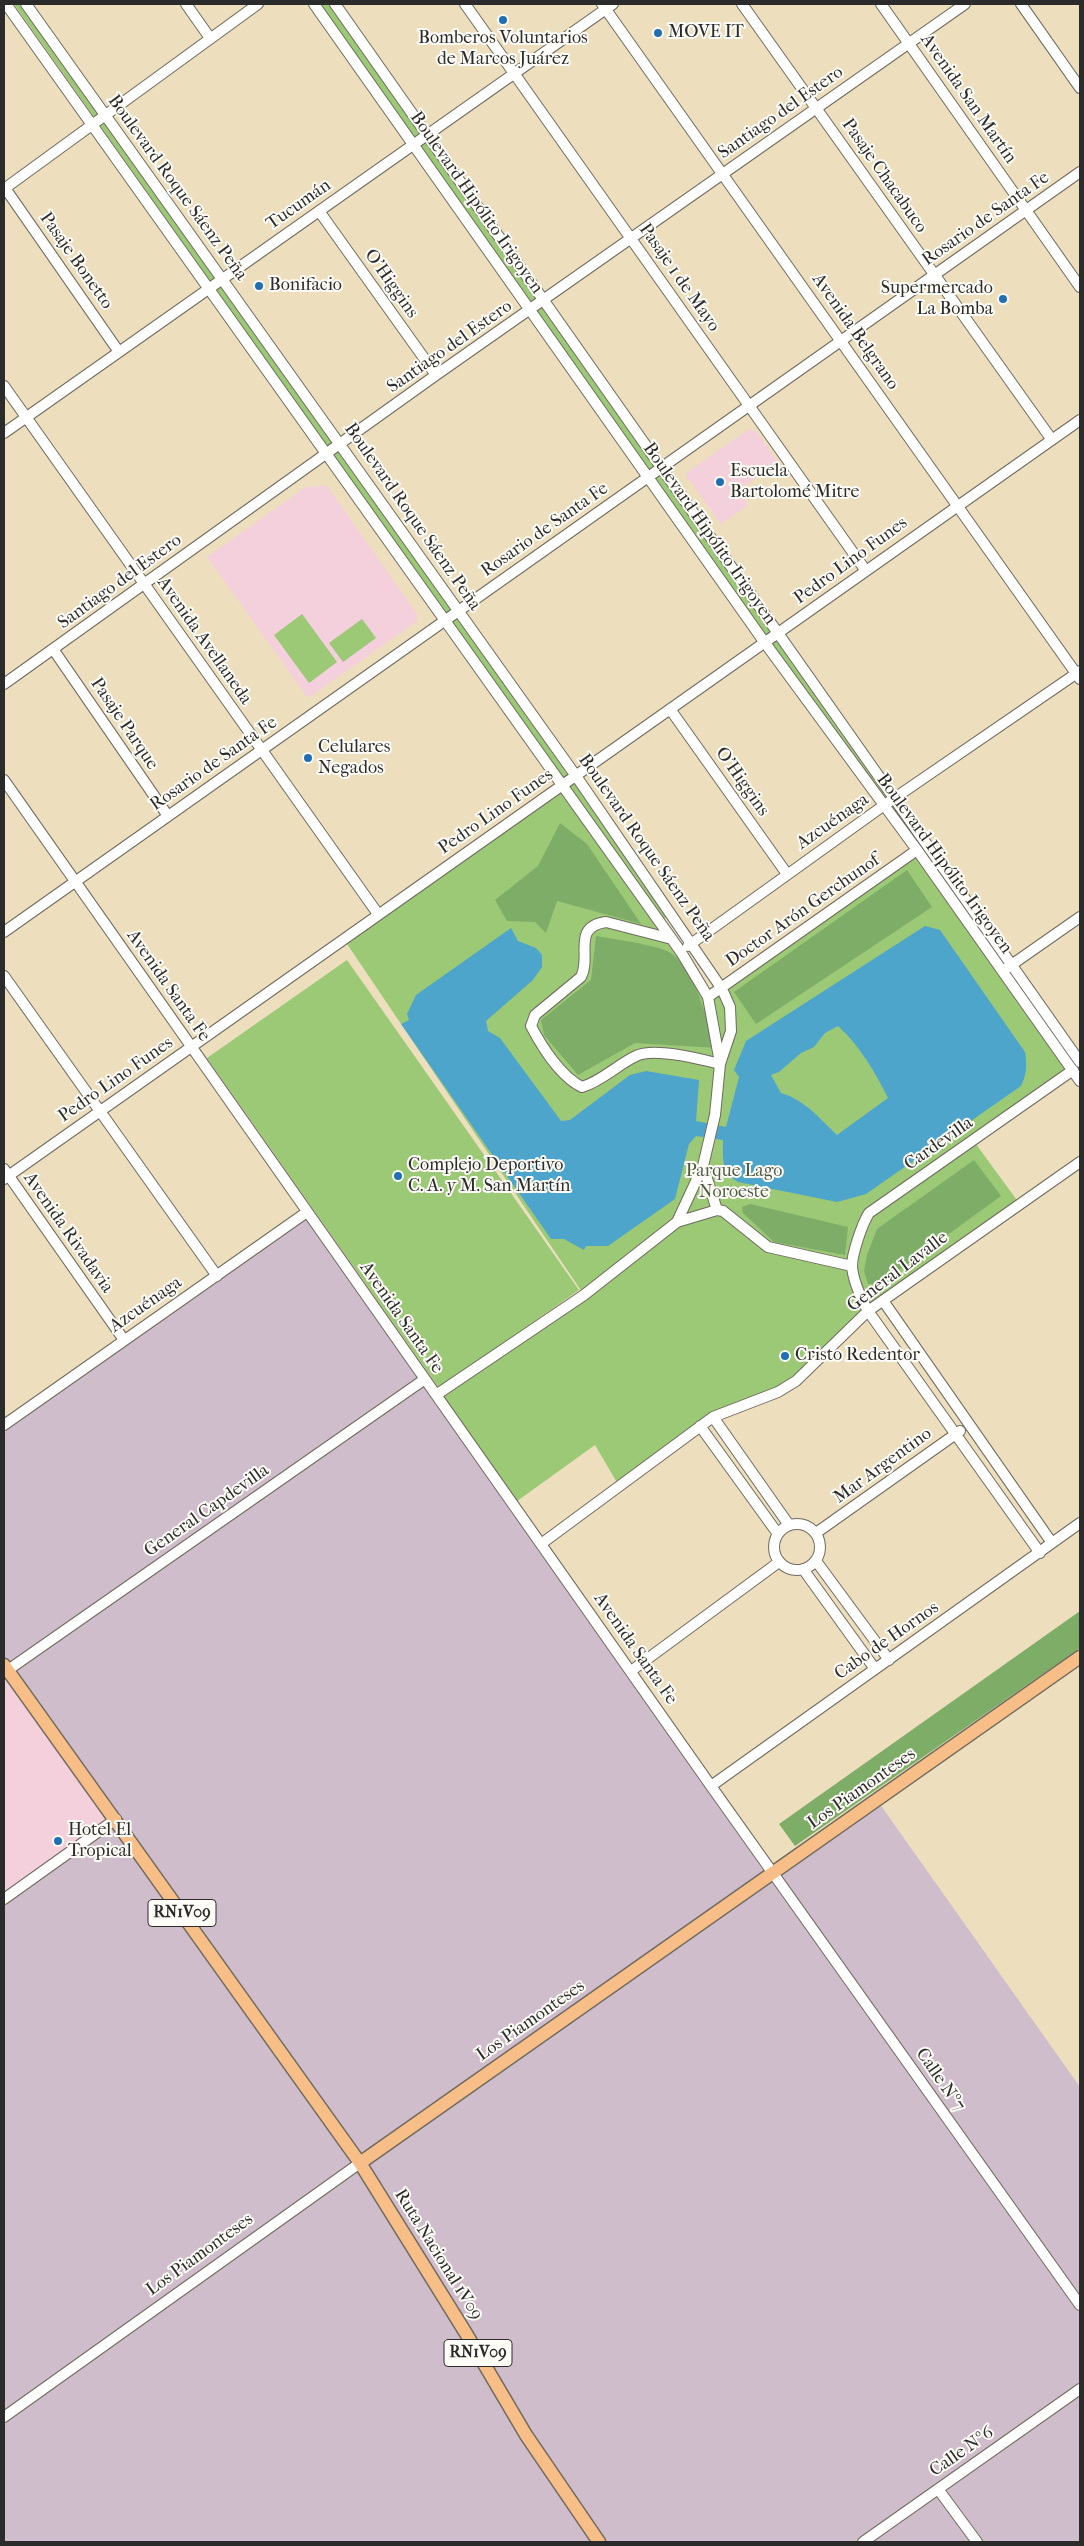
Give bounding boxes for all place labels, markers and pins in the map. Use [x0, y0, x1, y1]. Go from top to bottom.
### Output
marker: Bomberos Voluntarios de Marcos Juárez [497, 14, 509, 26]
place label: MOVE IT [668, 22, 744, 44]
marker: MOVE IT [652, 27, 664, 39]
place label: Bomberos Voluntarios de Marcos Juárez [418, 28, 588, 70]
place label: Bonifacio [269, 275, 342, 297]
place label: Supermercado La Bomba [881, 278, 993, 320]
marker: Bonifacio [253, 280, 265, 292]
marker: Supermercado La Bomba [997, 293, 1009, 305]
place label: Escuela Bartolomé Mitre [730, 461, 859, 504]
marker: Escuela Bartolomé Mitre [714, 476, 726, 488]
place label: Celulares Negados [318, 737, 390, 780]
marker: Celulares Negados [302, 752, 314, 764]
place label: Complejo Deportivo C. A. y M. San Martín [408, 1155, 570, 1198]
marker: Complejo Deportivo C. A. y M. San Martín [392, 1170, 404, 1182]
place label: Cristo Redentor [795, 1345, 920, 1367]
marker: Cristo Redentor [779, 1350, 791, 1362]
place label: Hotel El Tropical [68, 1820, 132, 1862]
marker: Hotel El Tropical [52, 1835, 64, 1847]

